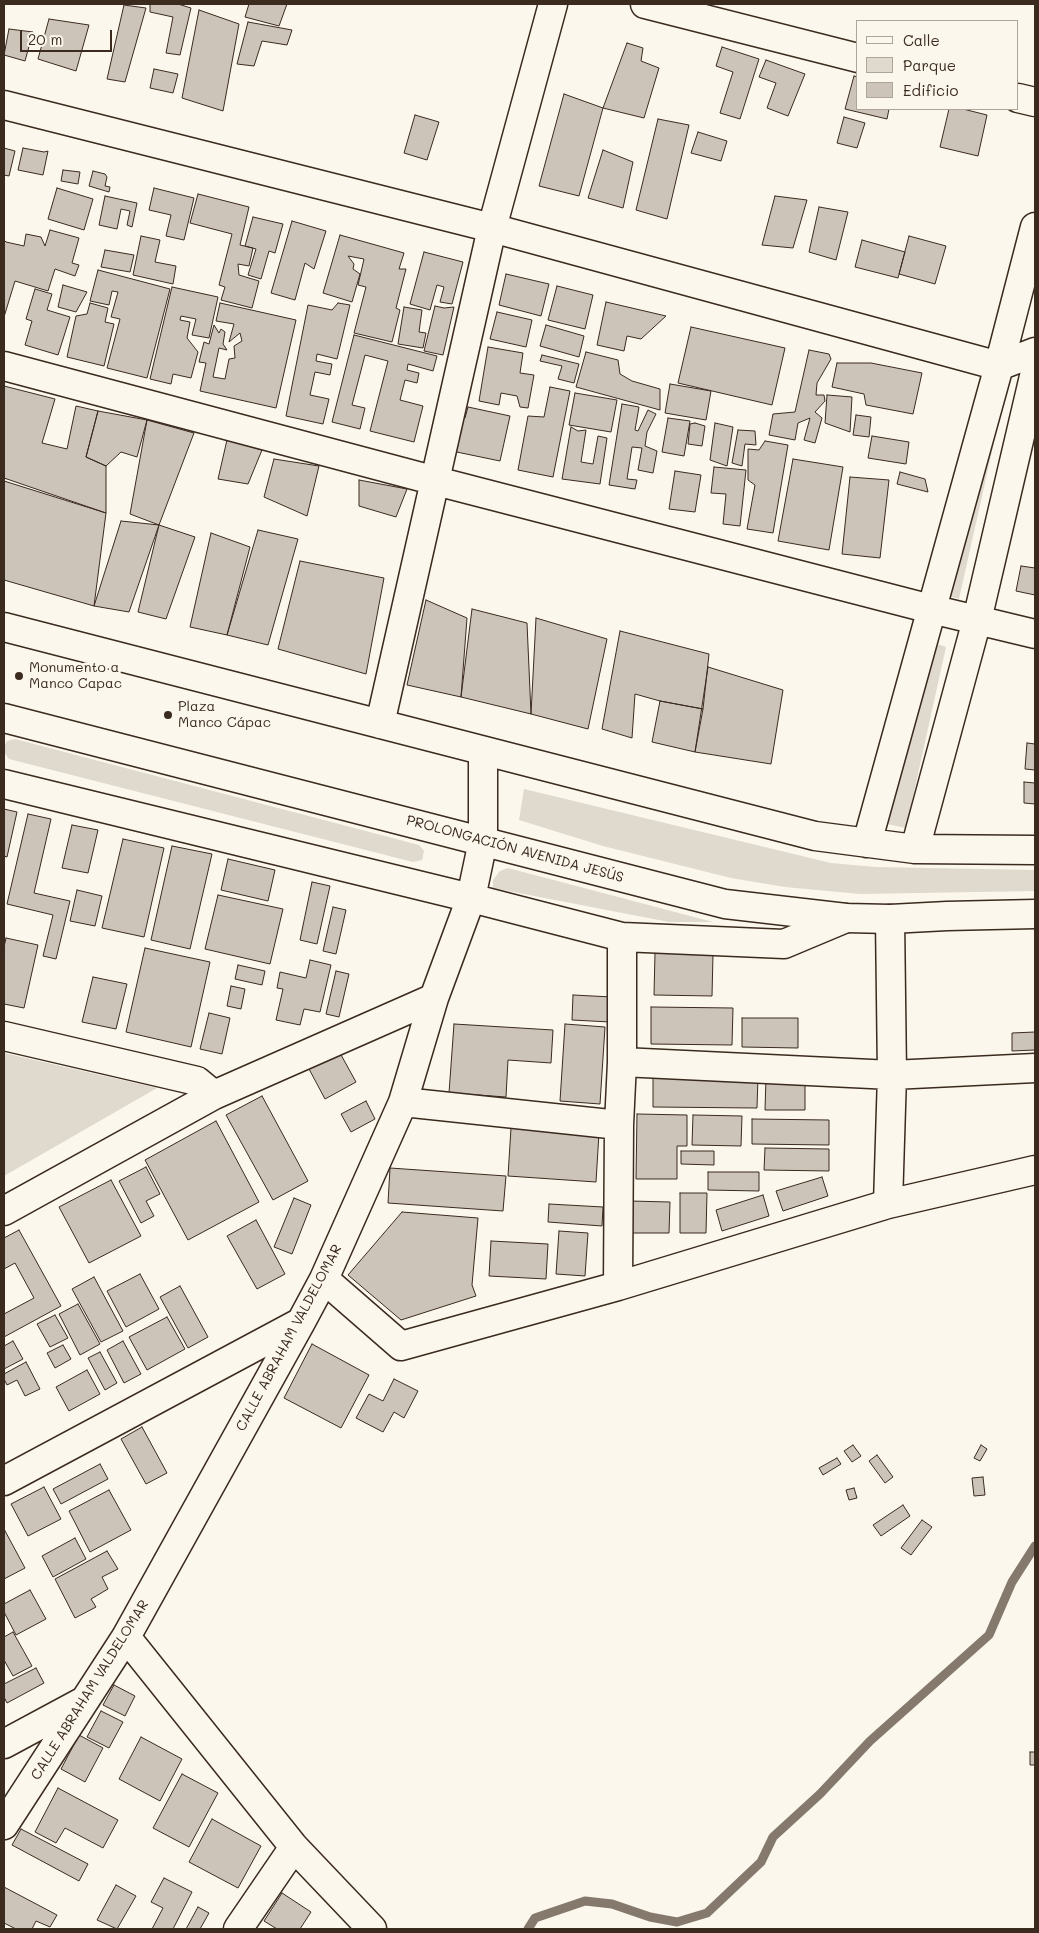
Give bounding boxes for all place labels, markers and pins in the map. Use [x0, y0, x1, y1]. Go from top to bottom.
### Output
place label: Monumento a Manco Capac [29, 660, 122, 692]
marker: Monumento a Manco Capac [13, 670, 25, 682]
place label: Plaza Manco Cápac [178, 699, 271, 732]
marker: Plaza Manco Cápac [162, 709, 174, 721]

